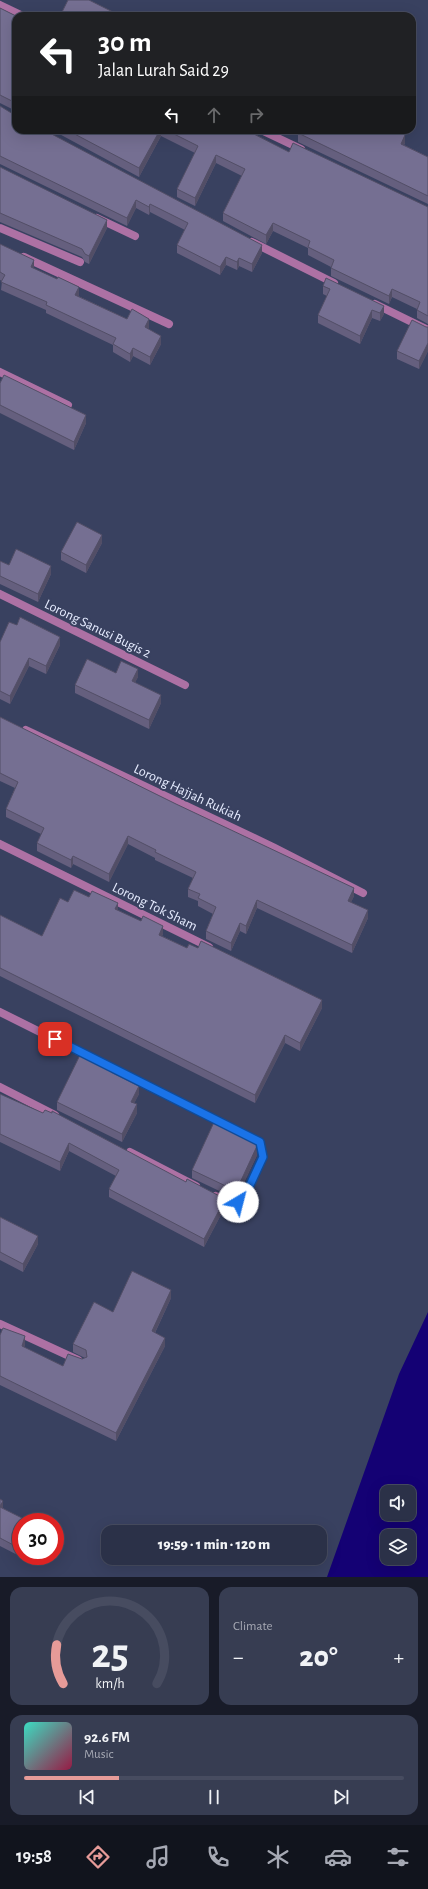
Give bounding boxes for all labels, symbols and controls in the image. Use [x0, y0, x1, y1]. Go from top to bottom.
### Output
icon: left [32, 28, 84, 80]
text: 30 m [98, 29, 151, 57]
text: Jalan Lurah Said 29 [98, 62, 229, 80]
icon: left [161, 104, 183, 126]
icon: ahead [203, 104, 225, 126]
icon: right [245, 104, 267, 126]
street label: Lorong Sanusi Bugis 2 [42, 597, 153, 661]
street label: Lorong Hajjah Rukiah [131, 762, 244, 824]
street label: Lorong Tok Sham [110, 880, 199, 934]
pin [38, 1022, 72, 1056]
icon: arrive [44, 1028, 66, 1050]
position arrow [217, 1181, 259, 1223]
map controls [380, 1485, 416, 1565]
button: sound [380, 1485, 416, 1521]
speed limit sign: 30 [12, 1513, 64, 1565]
button: layers [380, 1529, 416, 1565]
text: 19:59 · 1 min · 120 m [158, 1537, 270, 1552]
text: Climate [233, 1620, 272, 1633]
text: 25 [91, 1634, 128, 1675]
text: 20° [299, 1642, 338, 1672]
text: − [233, 1646, 244, 1668]
text: + [393, 1646, 404, 1668]
text: km/h [95, 1677, 124, 1691]
text: 92.6 FM [84, 1730, 130, 1745]
text: Music [84, 1748, 114, 1761]
icon: previous [76, 1786, 98, 1808]
icon: pause [203, 1786, 225, 1808]
icon: next [330, 1786, 352, 1808]
icon: directions [84, 1843, 112, 1871]
icon: music [144, 1843, 172, 1871]
icon: phone [204, 1843, 232, 1871]
icon: climate [264, 1843, 292, 1871]
icon: car [324, 1843, 352, 1871]
icon: filters [384, 1843, 412, 1871]
text: 19:58 [16, 1848, 52, 1866]

